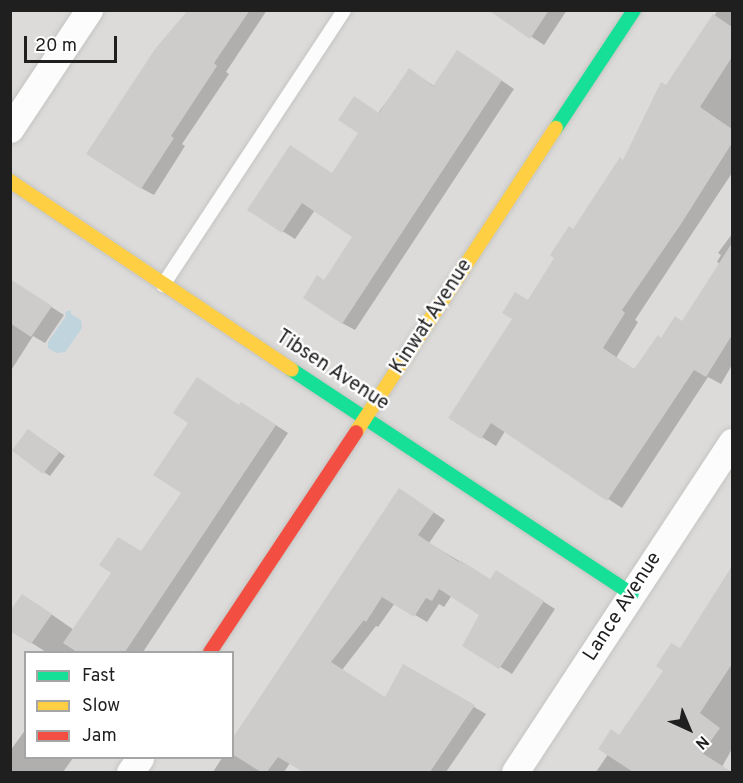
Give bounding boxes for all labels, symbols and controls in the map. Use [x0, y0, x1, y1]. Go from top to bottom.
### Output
scale bar [27, 24, 120, 62]
text: 20 m [35, 35, 77, 58]
street label: Kinwat Avenue [386, 255, 478, 379]
street label: Tibsen Avenue [271, 325, 393, 417]
street label: Lance Avenue [579, 548, 667, 666]
legend [24, 651, 234, 759]
text: Fast [82, 665, 115, 688]
text: Slow [82, 695, 120, 718]
north arrow [659, 699, 719, 759]
text: Jam [82, 725, 117, 748]
text: N [690, 731, 713, 753]

